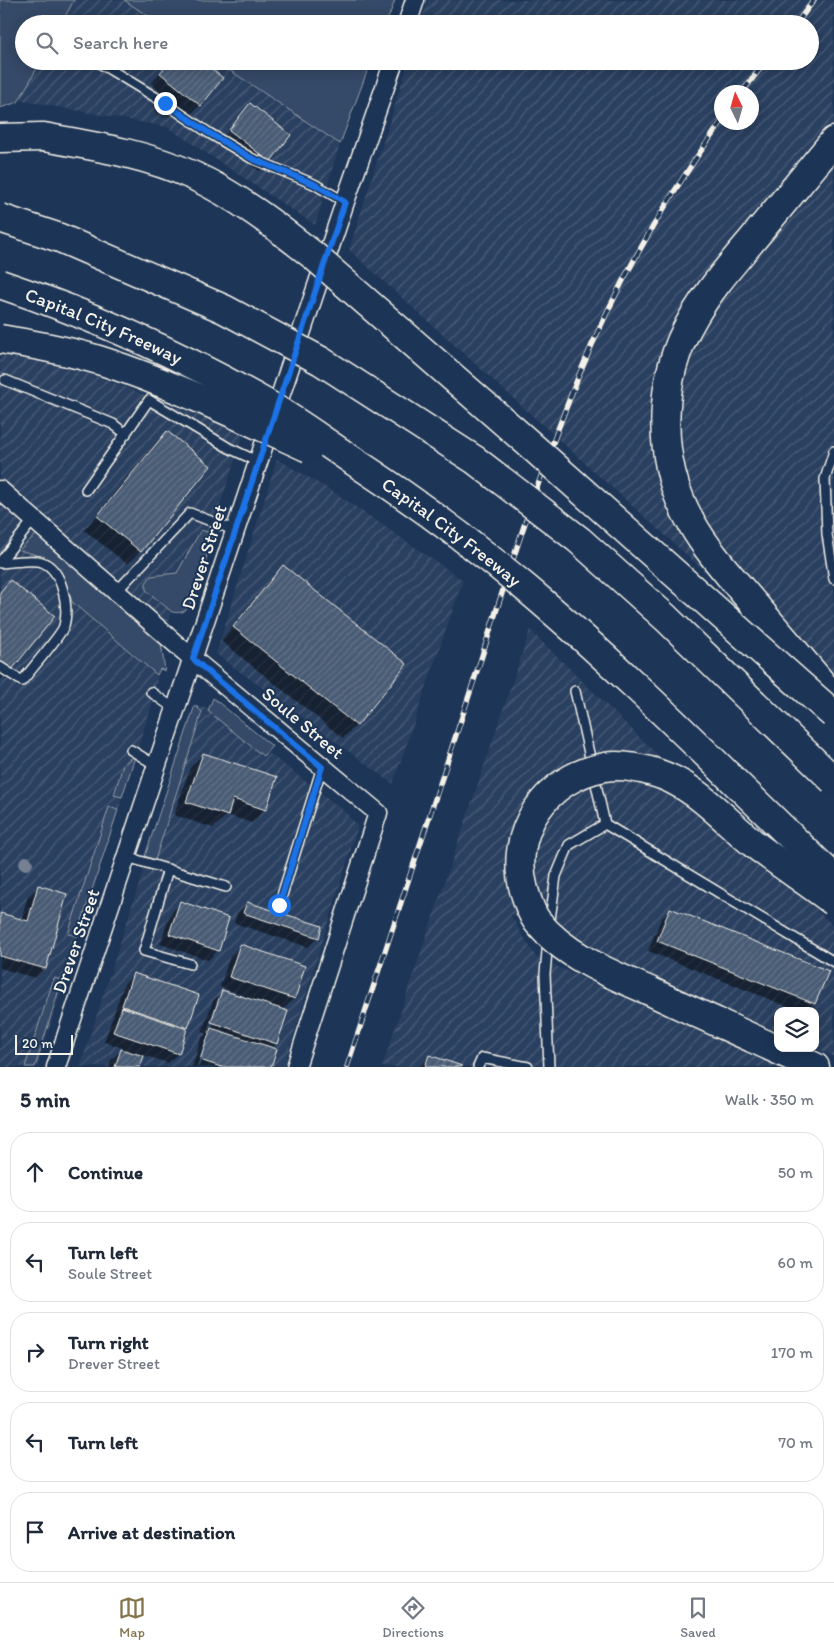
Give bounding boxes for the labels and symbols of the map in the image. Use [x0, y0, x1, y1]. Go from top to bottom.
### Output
north arrow [714, 85, 759, 130]
route end [154, 92, 177, 115]
street label: Capital City Freeway [22, 282, 186, 369]
street label: Capital City Freeway [378, 472, 526, 591]
street label: Drever Street [176, 502, 232, 612]
street label: Soule Street [257, 682, 349, 764]
street label: Drever Street [47, 886, 105, 996]
route start [268, 894, 291, 917]
scale bar [15, 1032, 72, 1055]

